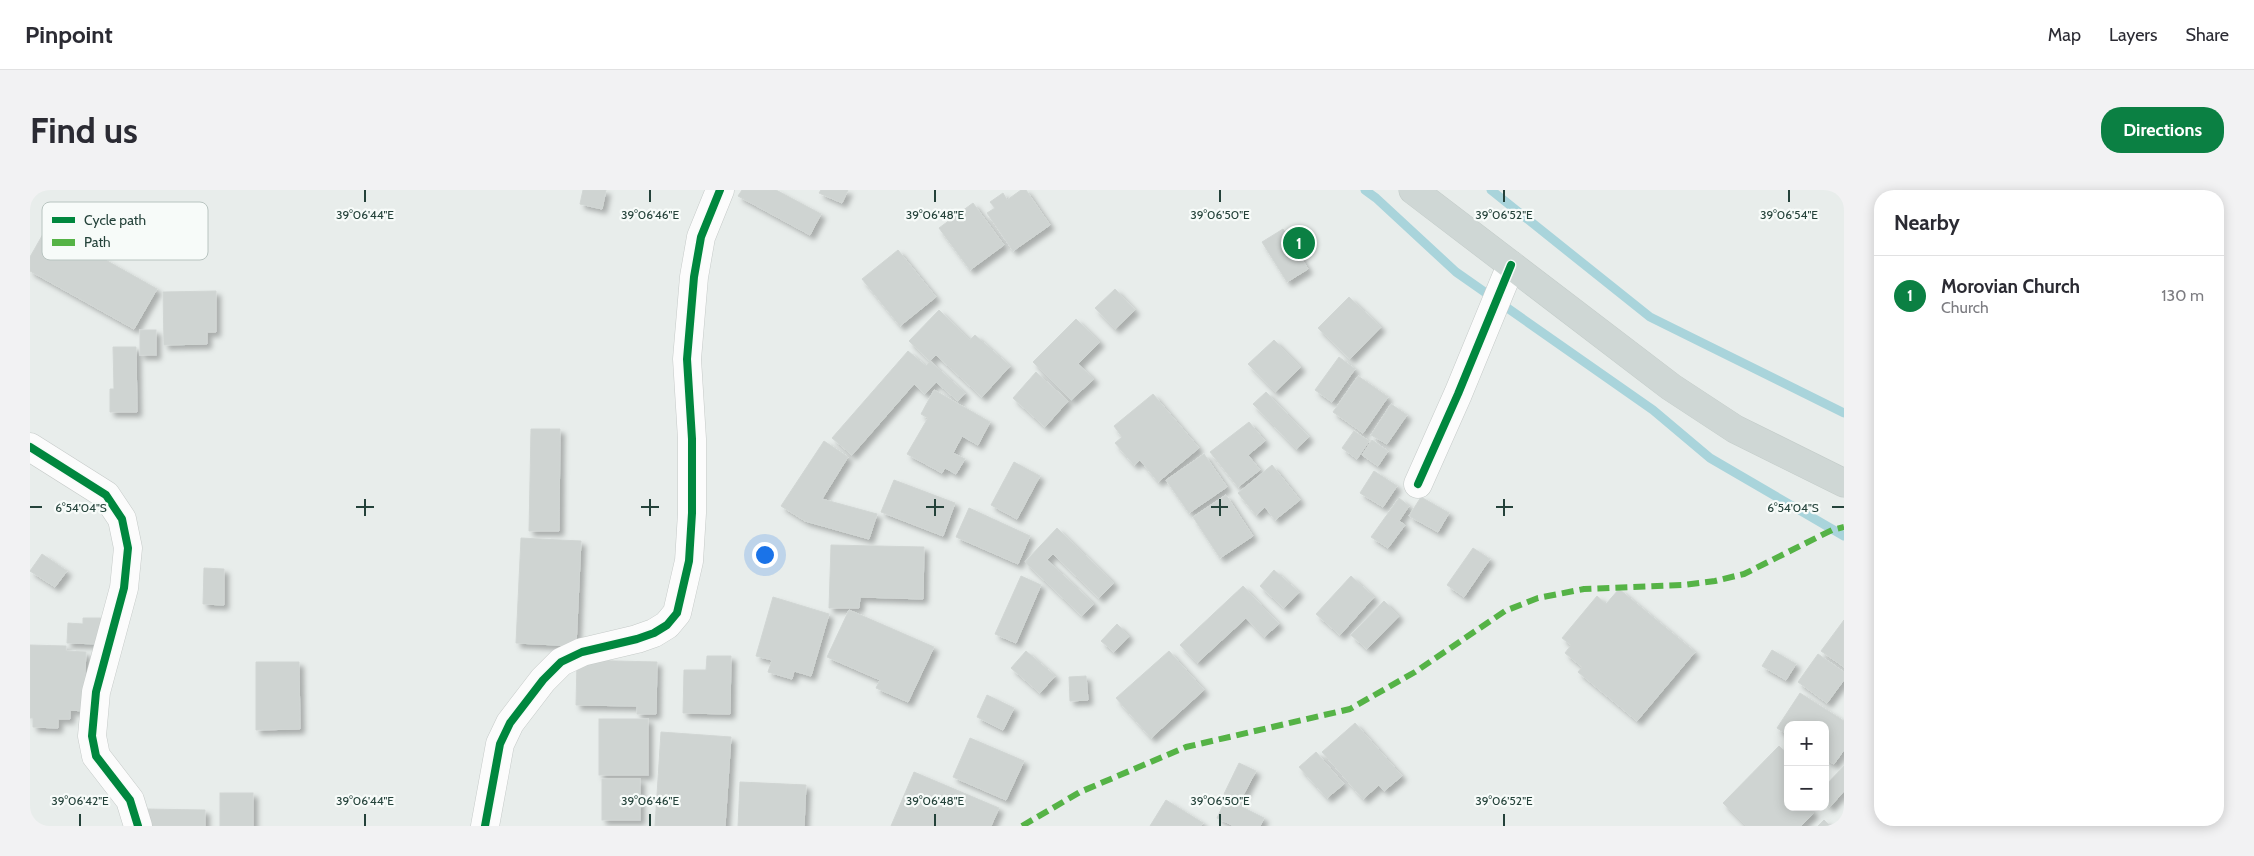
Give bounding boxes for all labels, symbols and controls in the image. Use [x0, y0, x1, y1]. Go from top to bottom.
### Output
text: Pinpoint [25, 20, 113, 49]
text: Map [2048, 24, 2081, 46]
text: Layers [2109, 24, 2158, 46]
text: Share [2186, 24, 2229, 46]
button: Directions [2101, 107, 2224, 153]
text: Find us [30, 109, 138, 152]
legend [42, 202, 208, 260]
text: 39°06'44"E [336, 207, 394, 222]
text: 39°06'46"E [621, 207, 679, 222]
text: 39°06'48"E [906, 207, 965, 222]
text: 39°06'50"E [1190, 207, 1250, 222]
text: 39°06'52"E [1475, 207, 1533, 222]
text: 39°06'54"E [1760, 207, 1818, 222]
text: Nearby [1894, 210, 1960, 235]
text: Cycle path [84, 211, 146, 229]
pin: 1 [1283, 224, 1315, 262]
text: Path [84, 233, 111, 251]
text: Morovian Church [1941, 275, 2080, 298]
text: 1 [1907, 286, 1913, 305]
text: 130 m [2161, 286, 2204, 305]
text: Church [1941, 298, 1989, 317]
text: 6°54'04"S [55, 500, 107, 515]
text: 6°54'04"S [1767, 500, 1819, 515]
your location [752, 542, 778, 568]
map controls [1784, 721, 1829, 811]
button: + [1784, 721, 1829, 766]
button: − [1784, 766, 1829, 811]
text: 39°06'42"E [51, 793, 109, 808]
text: 39°06'44"E [336, 793, 394, 808]
text: 39°06'46"E [621, 793, 679, 808]
text: 39°06'48"E [906, 793, 965, 808]
text: 39°06'50"E [1190, 793, 1250, 808]
text: 39°06'52"E [1475, 793, 1533, 808]

